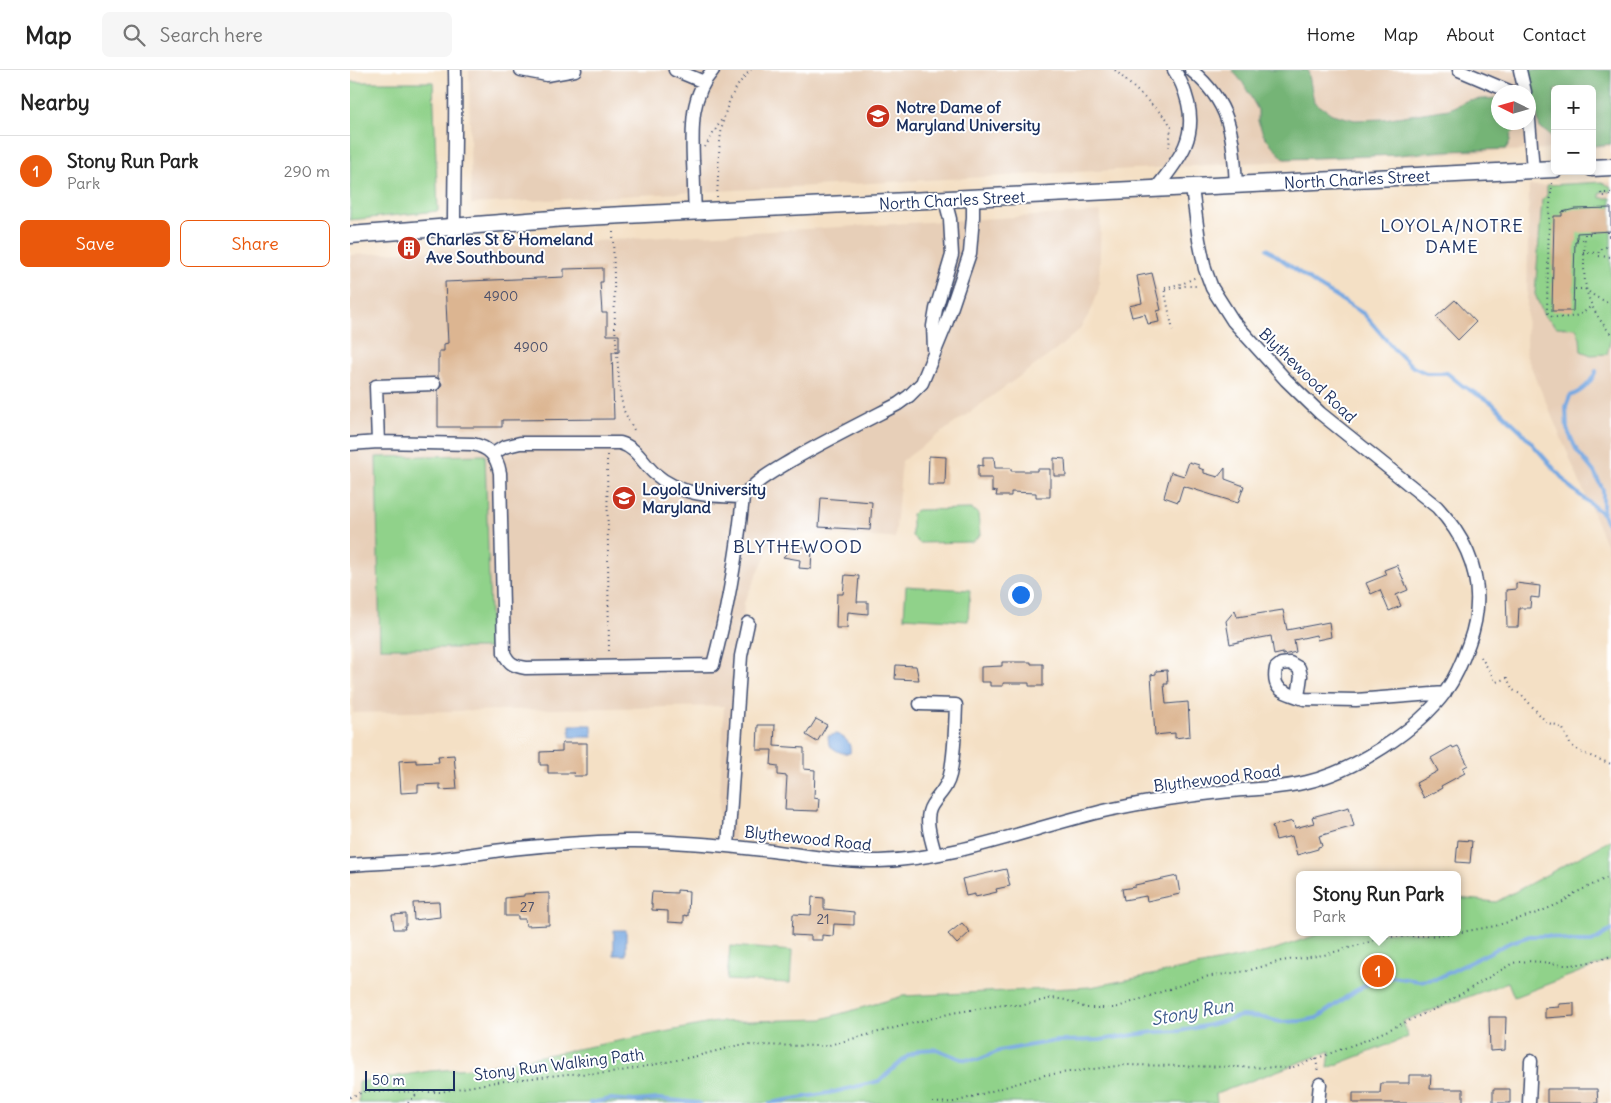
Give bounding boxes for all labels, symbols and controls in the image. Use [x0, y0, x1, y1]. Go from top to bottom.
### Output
search box [102, 12, 452, 57]
text: Map [25, 20, 72, 50]
icon: search [120, 21, 148, 49]
text: Search here [160, 23, 263, 47]
text: Home [1307, 23, 1355, 46]
text: Map [1383, 23, 1418, 46]
text: About [1446, 23, 1494, 46]
text: Contact [1522, 23, 1586, 46]
north arrow [1491, 85, 1536, 130]
map controls [1551, 85, 1596, 175]
button: + [1551, 85, 1596, 130]
text: Nearby [20, 89, 90, 116]
place label: Notre Dame of Maryland University [896, 97, 1041, 136]
school or university icon: Notre Dame of Maryland University [865, 103, 891, 129]
button: − [1551, 130, 1596, 175]
text: Stony Run Park [67, 149, 198, 173]
text: 1 [33, 161, 39, 181]
text: 290 m [284, 161, 330, 181]
street label: North Charles Street [1283, 165, 1431, 193]
text: Park [67, 173, 100, 193]
street label: North Charles Street [878, 186, 1026, 214]
district label: LOYOLA/NOTRE DAME [1380, 214, 1524, 258]
button: Save [20, 220, 170, 267]
button: Share [180, 220, 330, 267]
place label: Charles St & Homeland Ave Southbound [426, 229, 594, 267]
building icon: Charles St & Homeland Ave Southbound [396, 235, 422, 261]
house number: 4900 [484, 287, 518, 305]
street label: Blythewood Road [1255, 323, 1361, 427]
house number: 4900 [514, 338, 548, 356]
place label: Loyola University Maryland [642, 479, 766, 518]
school or university icon: Loyola University Maryland [611, 485, 637, 511]
district label: BLYTHEWOOD [733, 535, 863, 558]
your location [1008, 582, 1034, 608]
street label: Blythewood Road [1152, 760, 1282, 796]
street label: Blythewood Road [743, 821, 873, 855]
popup [1296, 871, 1461, 936]
text: Stony Run Park [1313, 882, 1444, 906]
house number: 27 [520, 898, 534, 916]
text: Park [1313, 906, 1346, 926]
house number: 21 [816, 910, 830, 928]
pin: 1 [1362, 952, 1394, 990]
water label: Stony Run [1149, 993, 1235, 1031]
street label: Stony Run Walking Path [473, 1044, 645, 1084]
scale bar [365, 1068, 455, 1091]
text: 50 m [372, 1071, 405, 1089]

